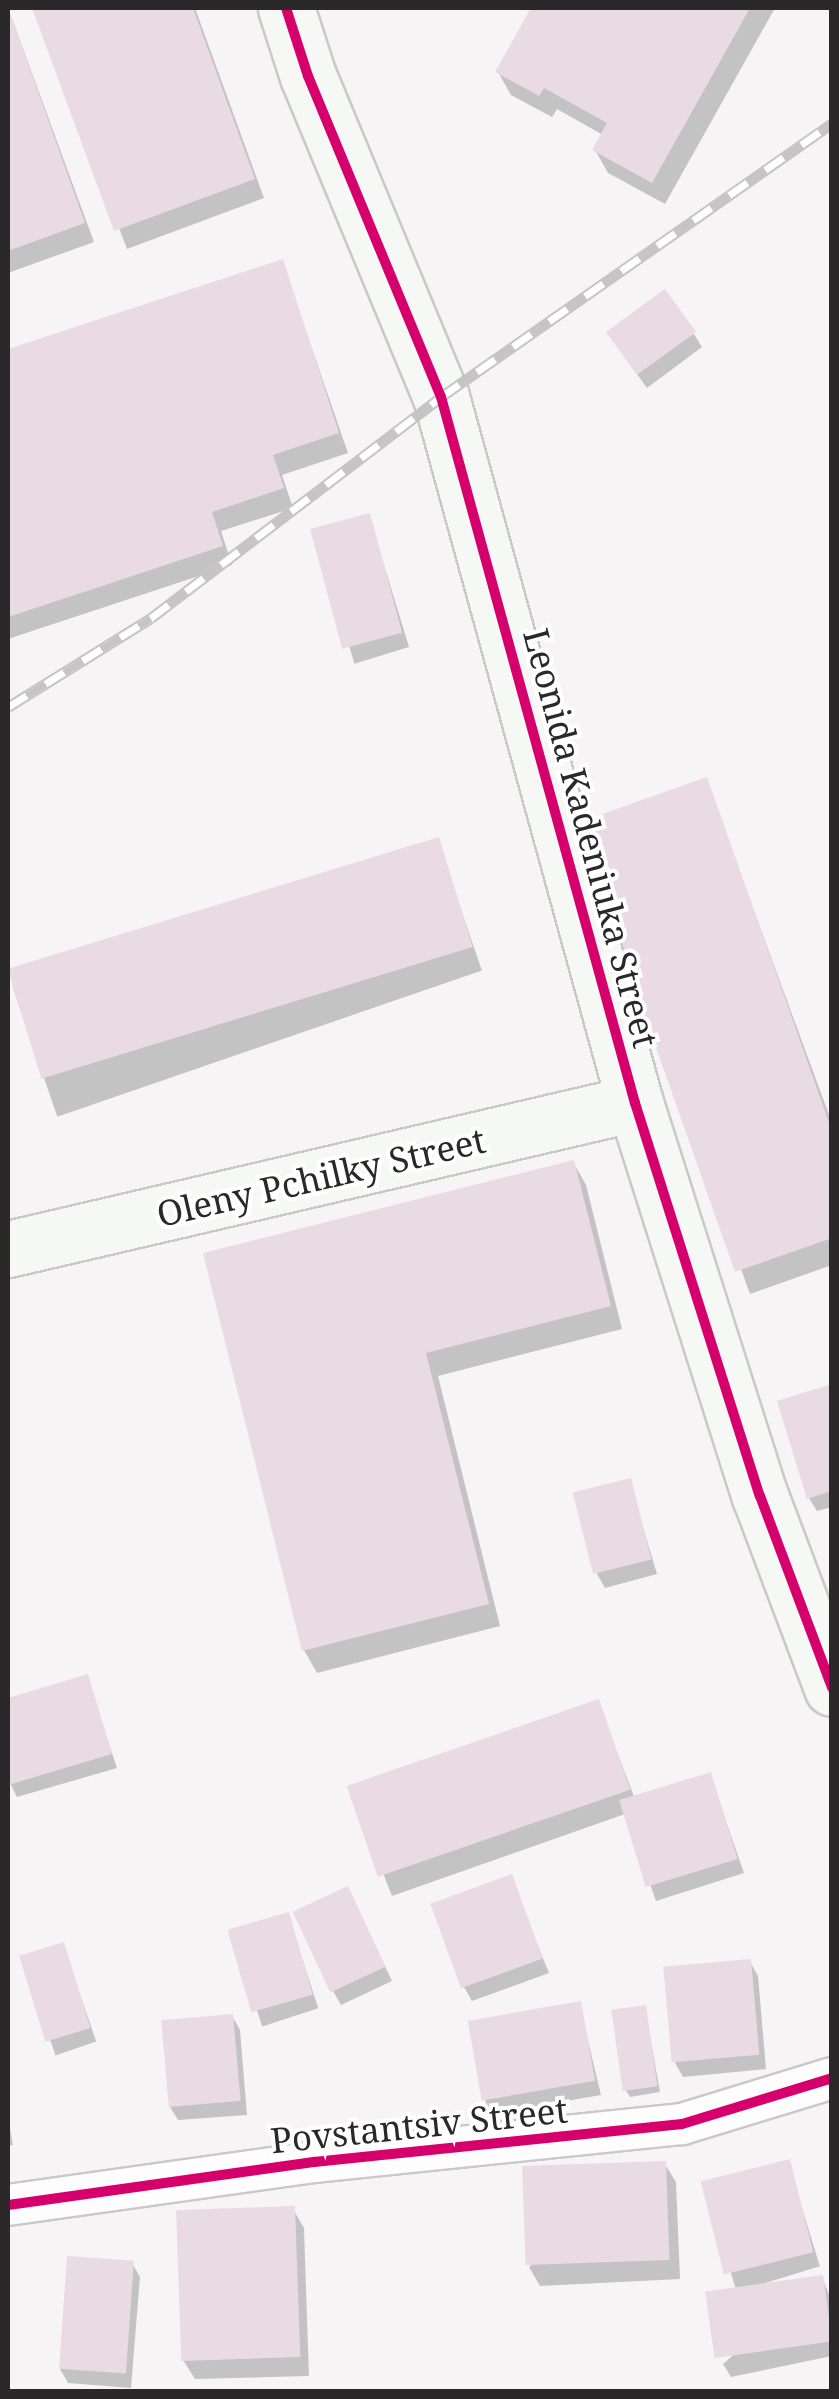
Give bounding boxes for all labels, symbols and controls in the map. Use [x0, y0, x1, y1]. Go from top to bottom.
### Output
street label: Leonida Kadeniuka Street [515, 624, 667, 1052]
street label: Oleny Pchilky Street [153, 1119, 489, 1235]
street label: Povstantsiv Street [268, 2089, 570, 2161]

